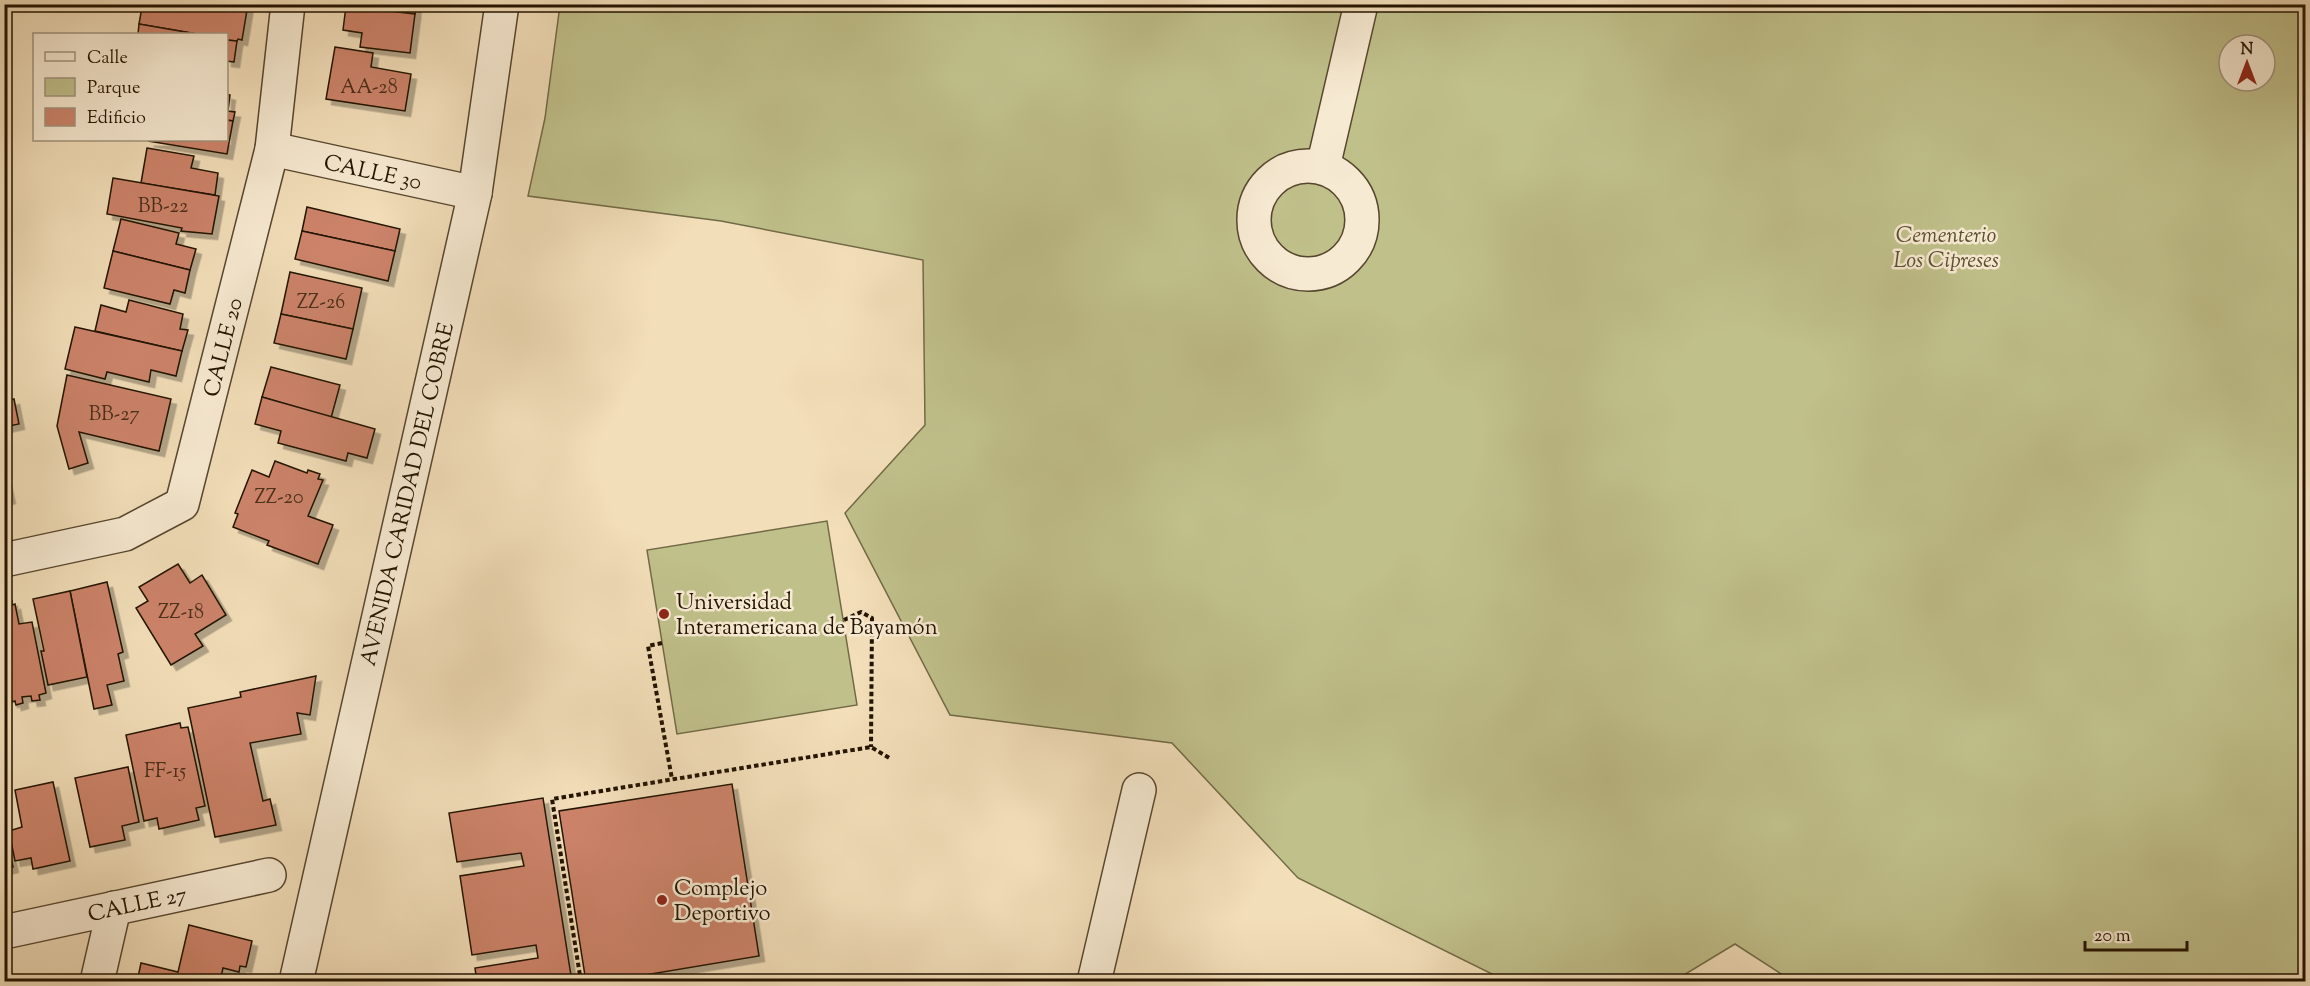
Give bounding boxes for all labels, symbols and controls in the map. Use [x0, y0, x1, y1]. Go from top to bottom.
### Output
legend [33, 33, 228, 141]
north arrow [2217, 33, 2277, 93]
text: N [2241, 39, 2254, 62]
text: Calle [87, 46, 128, 72]
house number: AA-28 [340, 74, 398, 103]
text: Parque [87, 76, 140, 102]
text: Edificio [87, 106, 146, 132]
street label: CALLE 30 [320, 148, 424, 200]
house number: BB-22 [138, 193, 188, 222]
park label: Cementerio Los Cipreses [1893, 221, 1999, 278]
house number: ZZ-26 [297, 289, 345, 318]
street label: CALLE 20 [197, 295, 253, 401]
street label: AVENIDA CARIDAD DEL COBRE [354, 320, 464, 670]
house number: BB-27 [88, 401, 140, 430]
house number: ZZ-20 [254, 484, 304, 513]
place label: Universidad Interamericana de Bayamón [676, 588, 938, 645]
house number: ZZ-18 [158, 599, 204, 628]
marker: Universidad Interamericana de Bayamón [657, 607, 671, 621]
house number: FF-15 [144, 758, 186, 787]
place label: Complejo Deportivo [674, 874, 771, 931]
street label: CALLE 27 [85, 880, 190, 932]
marker: Complejo Deportivo [655, 893, 669, 907]
scale bar [2085, 914, 2187, 952]
text: 20 m [2094, 924, 2131, 950]

